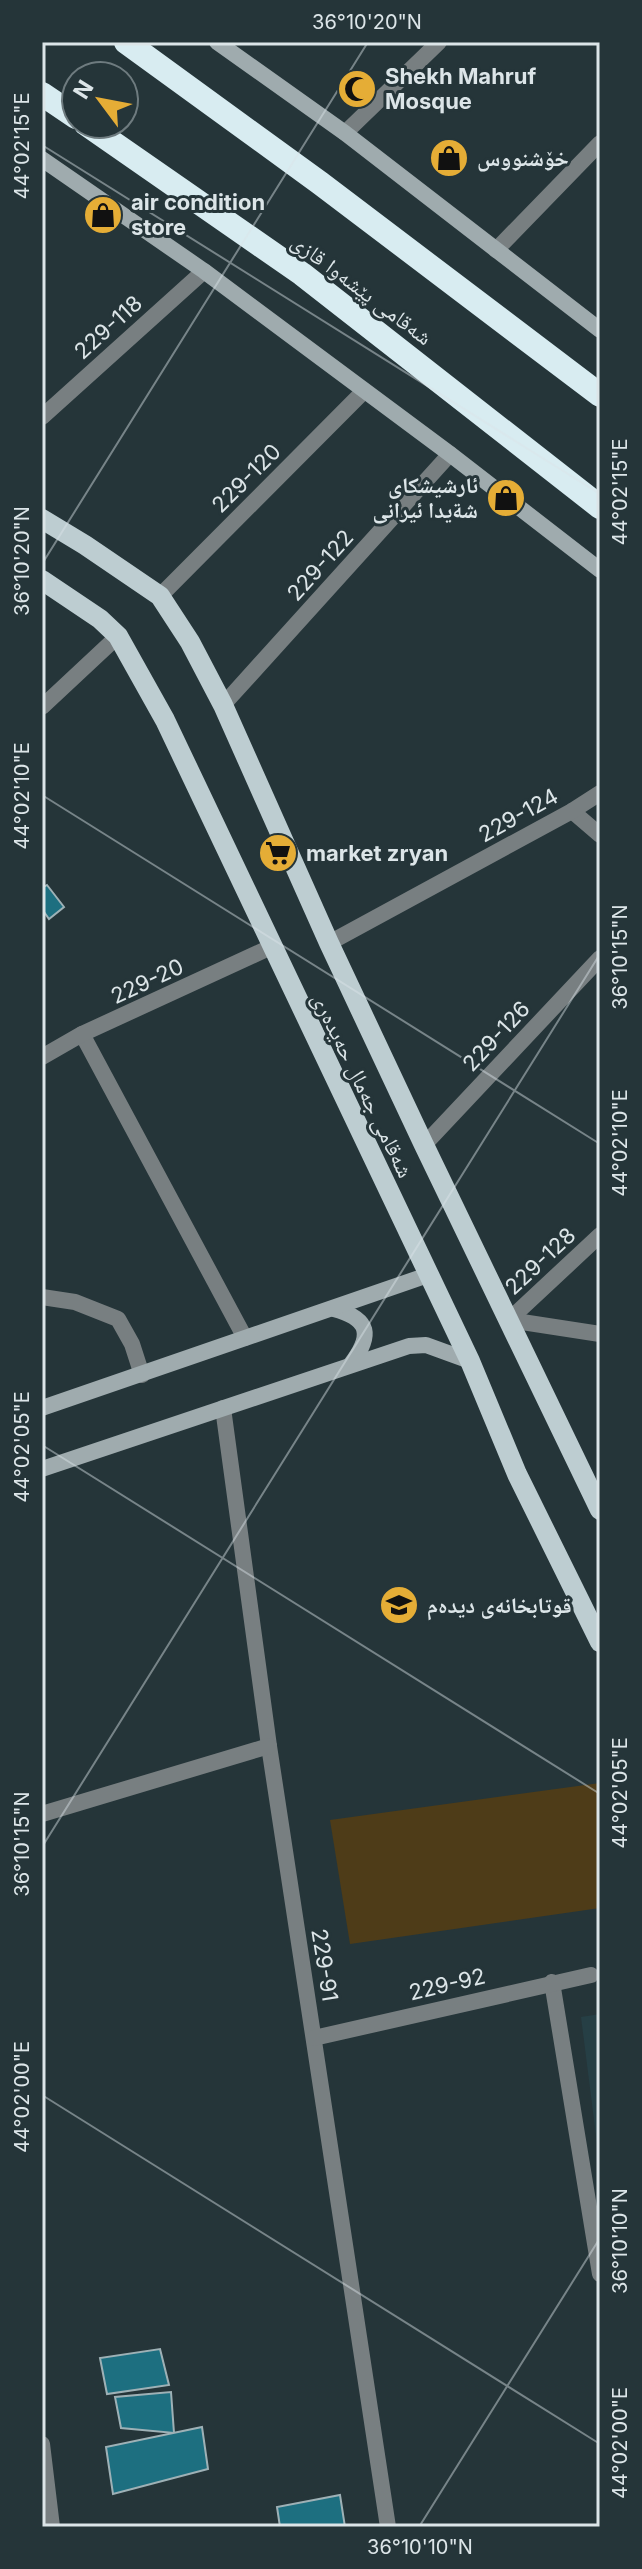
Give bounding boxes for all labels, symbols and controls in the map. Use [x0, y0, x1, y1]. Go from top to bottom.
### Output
text: 36°10'20"N [312, 10, 422, 34]
north arrow [60, 60, 140, 140]
place label: Shekh Mahruf Mosque [385, 63, 536, 114]
mosque icon: Shekh Mahruf Mosque [336, 68, 378, 110]
text: N [68, 75, 99, 103]
text: 44°02'15"E [10, 92, 34, 200]
shop icon: خۆشنووس [428, 137, 470, 179]
place label: خۆشنووس [477, 145, 569, 172]
place label: air condition store [131, 189, 265, 240]
shop icon: air condition store [82, 194, 124, 236]
street label: شەقامی پێشەوا قازی [286, 228, 437, 351]
street label: 229-118 [69, 290, 147, 364]
street label: 229-120 [206, 438, 286, 518]
text: 44°02'15"E [608, 438, 632, 546]
place label: ئارشيشكاى شةيدا ئيرانى [373, 472, 478, 524]
shop icon: ئارشيشكاى شةيدا ئيرانى [485, 477, 527, 519]
text: 36°10'20"N [10, 506, 34, 616]
street label: 229-122 [281, 524, 359, 606]
text: 44°02'10"E [10, 742, 34, 850]
street label: 229-124 [474, 783, 562, 847]
supermarket icon: market zryan [257, 832, 299, 874]
place label: market zryan [306, 840, 448, 866]
text: 36°10'15"N [608, 904, 632, 1010]
street label: 229-20 [107, 953, 187, 1009]
street label: شەقامی جەمال حەیدەری [306, 988, 419, 1182]
street label: 229-126 [457, 995, 535, 1077]
text: 44°02'10"E [608, 1089, 632, 1197]
street label: 229-128 [499, 1222, 581, 1300]
text: 44°02'05"E [10, 1391, 34, 1503]
school or university icon: قوتابخانەی دیدەم [378, 1584, 420, 1626]
place label: قوتابخانەی دیدەم [427, 1592, 572, 1621]
text: 44°02'05"E [608, 1737, 632, 1849]
text: 36°10'15"N [10, 1791, 34, 1897]
street label: 229-91 [306, 1927, 344, 2003]
street label: 229-92 [406, 1963, 488, 2005]
text: 44°02'00"E [10, 2041, 34, 2153]
text: 36°10'10"N [608, 2188, 632, 2294]
text: 44°02'00"E [608, 2387, 632, 2499]
text: 36°10'10"N [367, 2535, 473, 2559]

